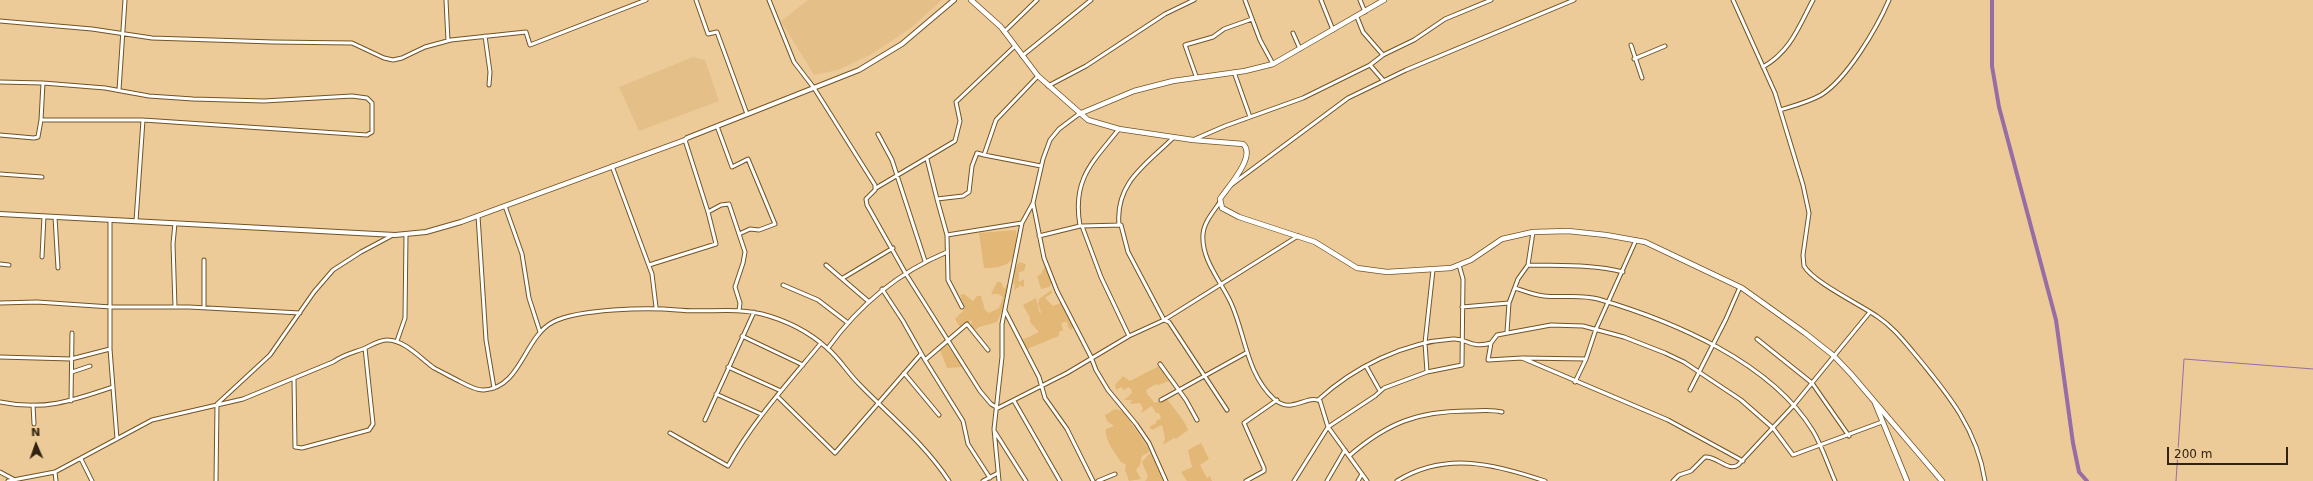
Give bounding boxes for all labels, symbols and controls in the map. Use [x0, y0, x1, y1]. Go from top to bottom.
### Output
north arrow [16, 425, 56, 465]
text: N [31, 426, 40, 439]
scale bar [2169, 439, 2290, 465]
text: 200 m [2174, 447, 2212, 461]

